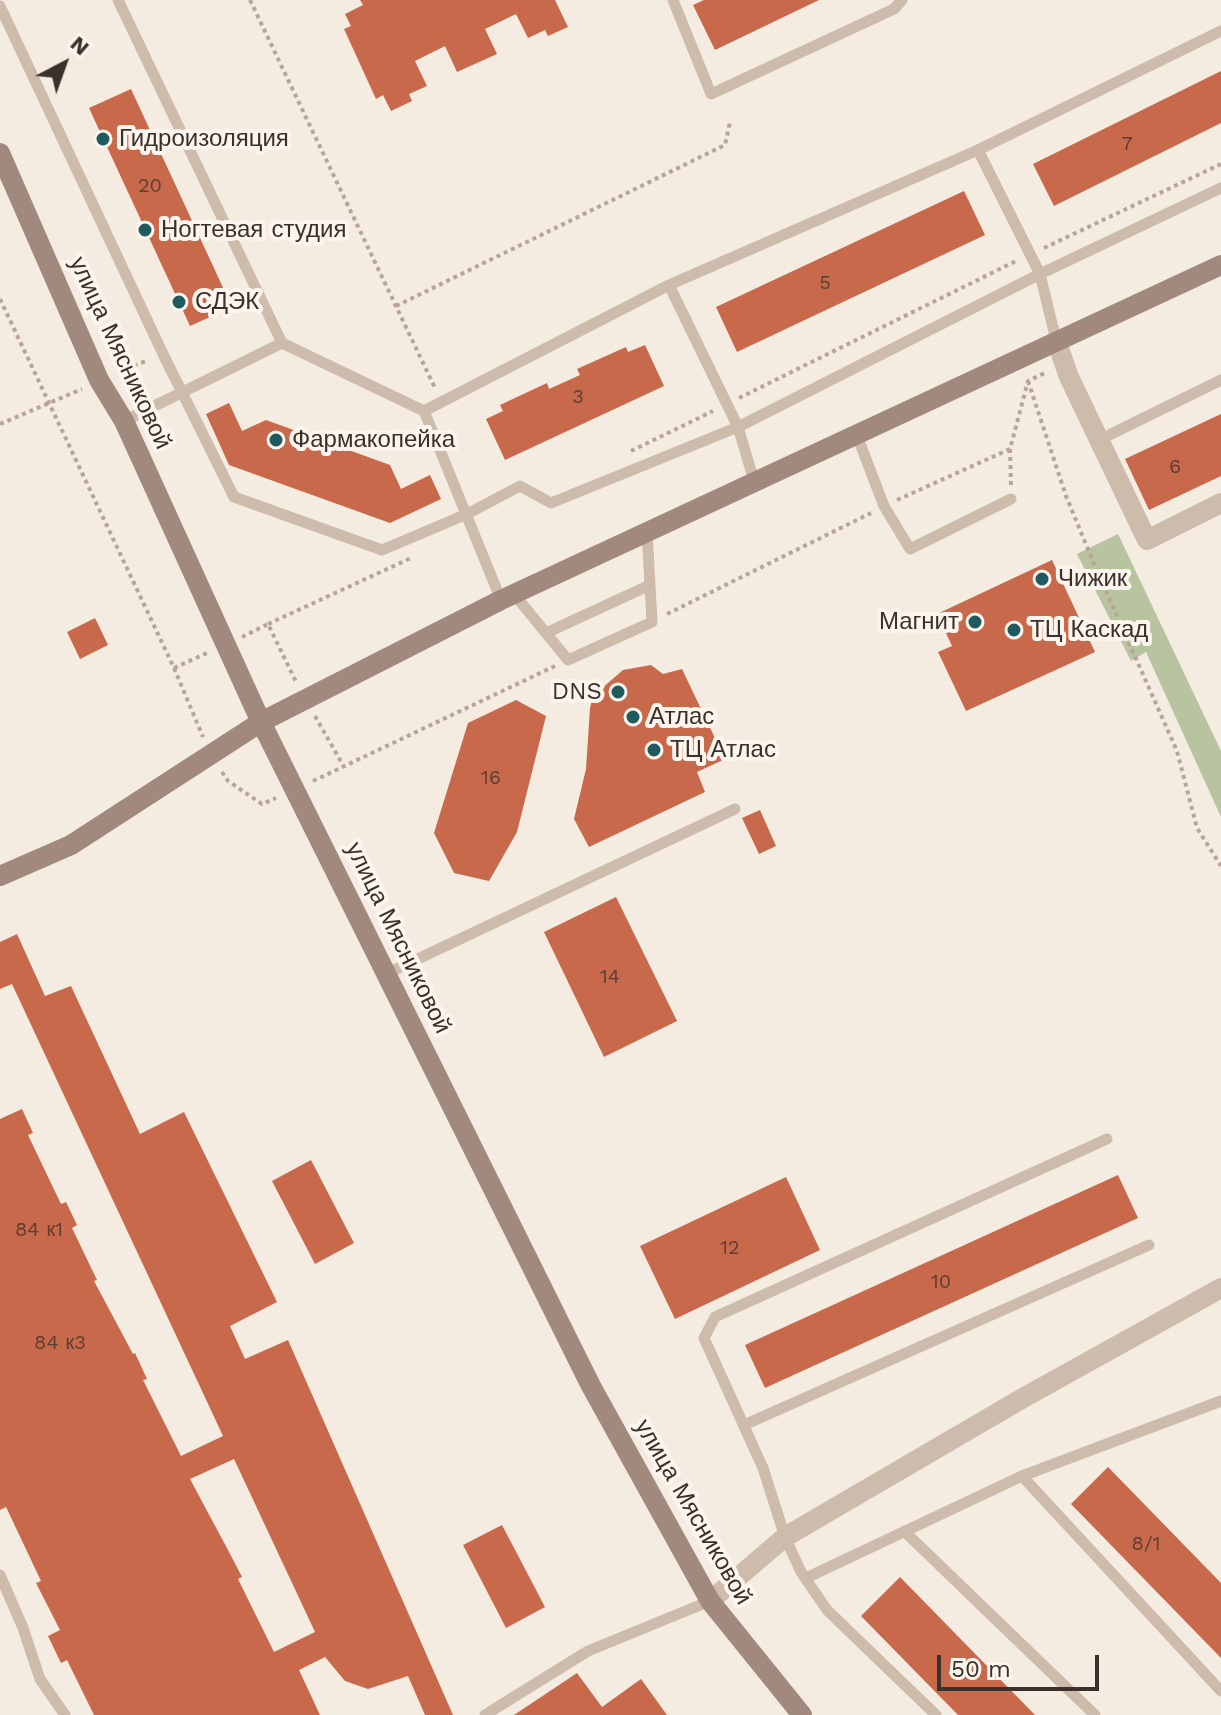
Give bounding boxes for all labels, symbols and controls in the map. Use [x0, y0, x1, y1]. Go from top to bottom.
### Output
north arrow [24, 24, 104, 104]
text: N [66, 31, 94, 60]
place label: Гидроизоляция [119, 125, 289, 153]
marker: Гидроизоляция [94, 130, 112, 148]
house number: 7 [1121, 132, 1133, 156]
house number: 20 [138, 174, 162, 198]
place label: Ногтевая студия [161, 216, 346, 244]
marker: Ногтевая студия [136, 221, 154, 239]
street label: улица Мясниковой [63, 252, 177, 454]
house number: 5 [819, 271, 831, 295]
place label: СДЭК [195, 288, 259, 316]
marker: СДЭК [170, 293, 188, 311]
house number: 3 [572, 385, 584, 409]
place label: Фармакопейка [292, 426, 455, 454]
marker: Фармакопейка [267, 431, 285, 449]
house number: 6 [1169, 455, 1181, 479]
place label: Чижик [1058, 565, 1127, 593]
marker: Чижик [1033, 570, 1051, 588]
place label: Магнит [879, 608, 959, 636]
marker: Магнит [966, 613, 984, 631]
place label: ТЦ Каскад [1030, 616, 1148, 644]
marker: ТЦ Каскад [1005, 621, 1023, 639]
place label: DNS [552, 678, 602, 706]
marker: DNS [609, 683, 627, 701]
place label: Атлас [649, 703, 714, 731]
marker: Атлас [624, 708, 642, 726]
place label: ТЦ Атлас [670, 736, 776, 764]
marker: ТЦ Атлас [645, 741, 663, 759]
house number: 16 [481, 766, 501, 790]
street label: улица Мясниковой [339, 838, 457, 1038]
house number: 14 [600, 965, 620, 989]
house number: 84 к1 [15, 1218, 63, 1242]
house number: 12 [720, 1236, 740, 1260]
house number: 10 [931, 1270, 951, 1294]
house number: 84 к3 [34, 1331, 86, 1355]
street label: улица Мясниковой [628, 1414, 758, 1610]
house number: 8/1 [1132, 1532, 1160, 1556]
scale bar [941, 1639, 1103, 1689]
text: 50 m [951, 1655, 1011, 1683]

